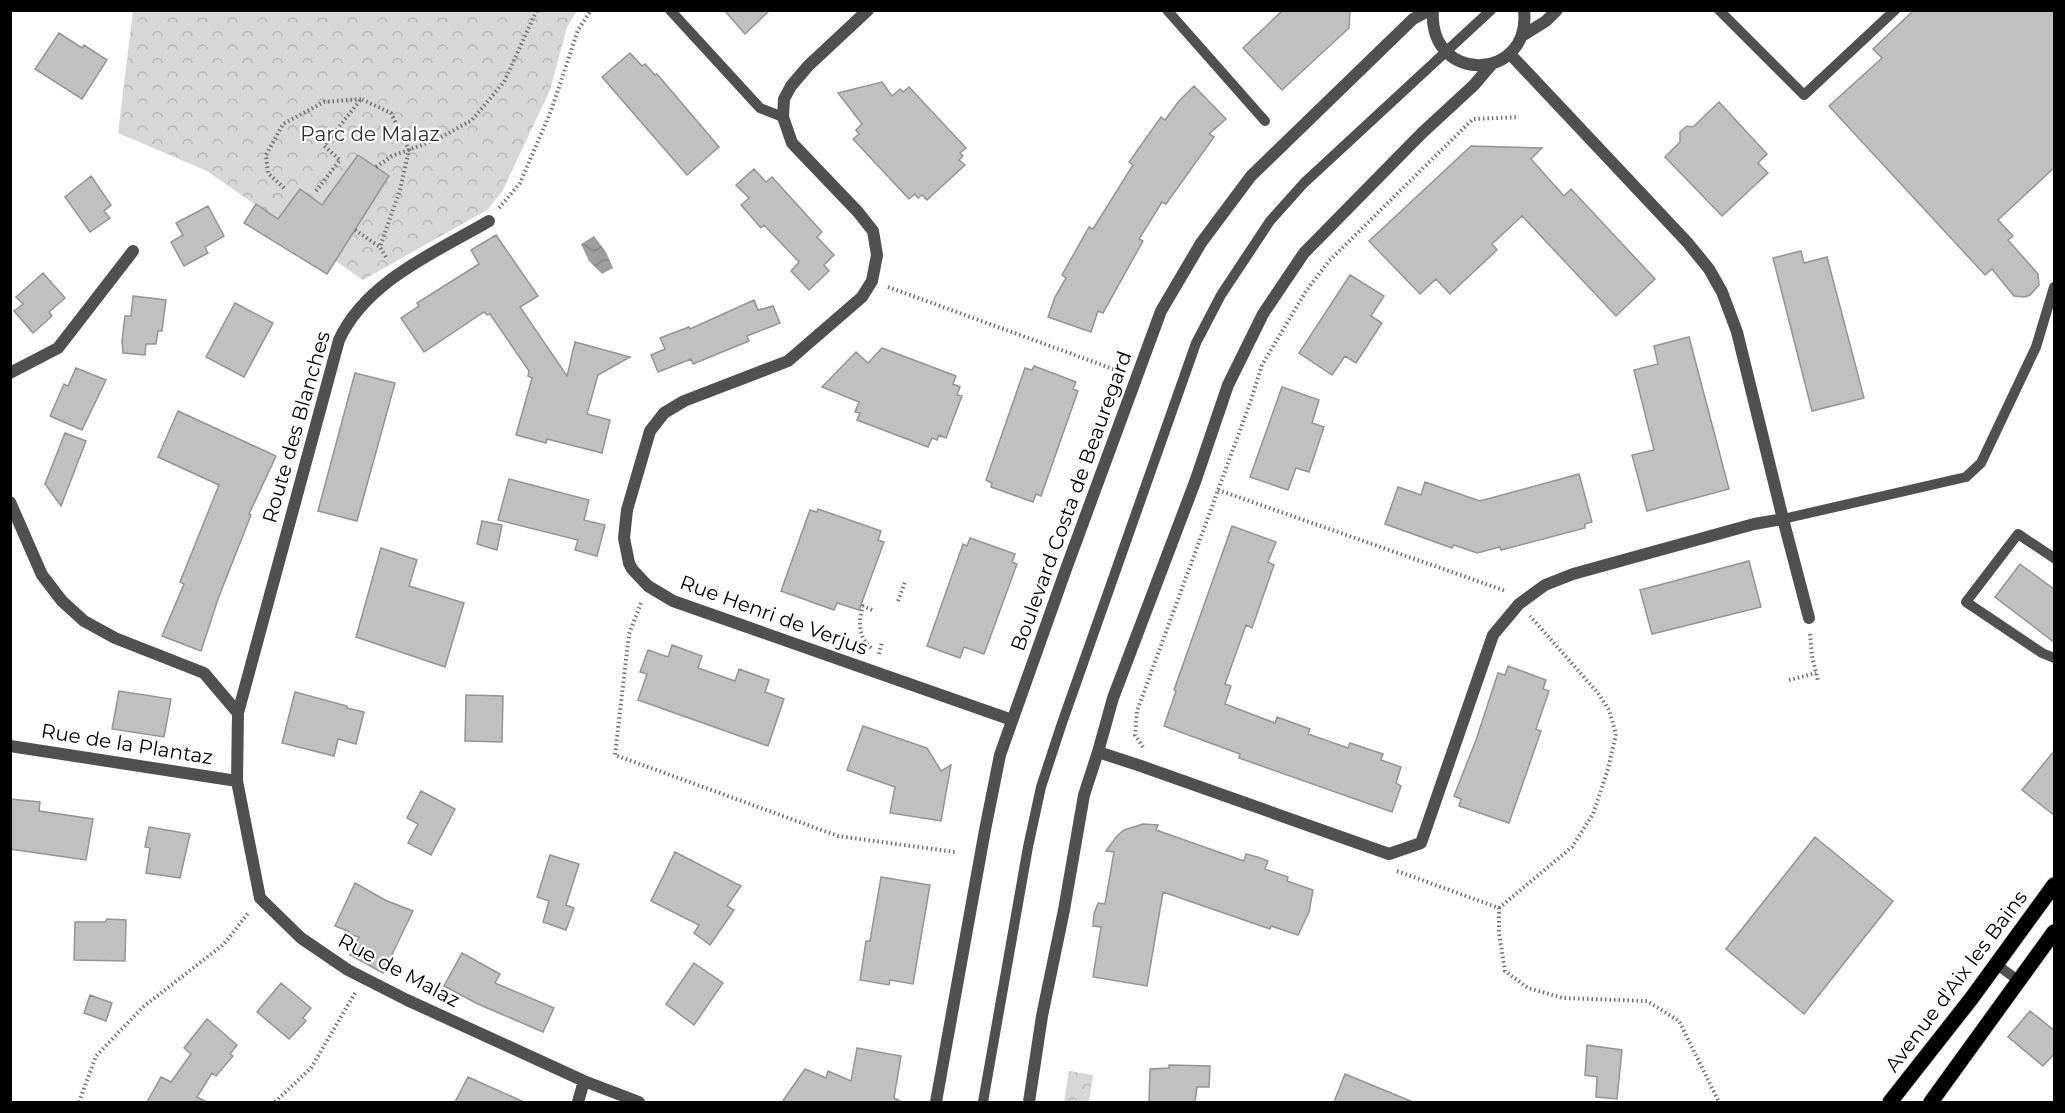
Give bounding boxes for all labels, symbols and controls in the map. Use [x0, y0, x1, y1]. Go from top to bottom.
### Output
park label: Parc de Malaz [300, 122, 440, 146]
street label: Route des Blanches [257, 328, 335, 526]
street label: Boulevard Costa de Beauregard [1005, 348, 1137, 654]
street label: Rue Henri de Verjus [677, 570, 871, 660]
street label: Rue de la Plantaz [40, 719, 214, 769]
street label: Avenue d'Aix les Bains [1880, 885, 2032, 1077]
street label: Rue de Malaz [334, 928, 464, 1012]

